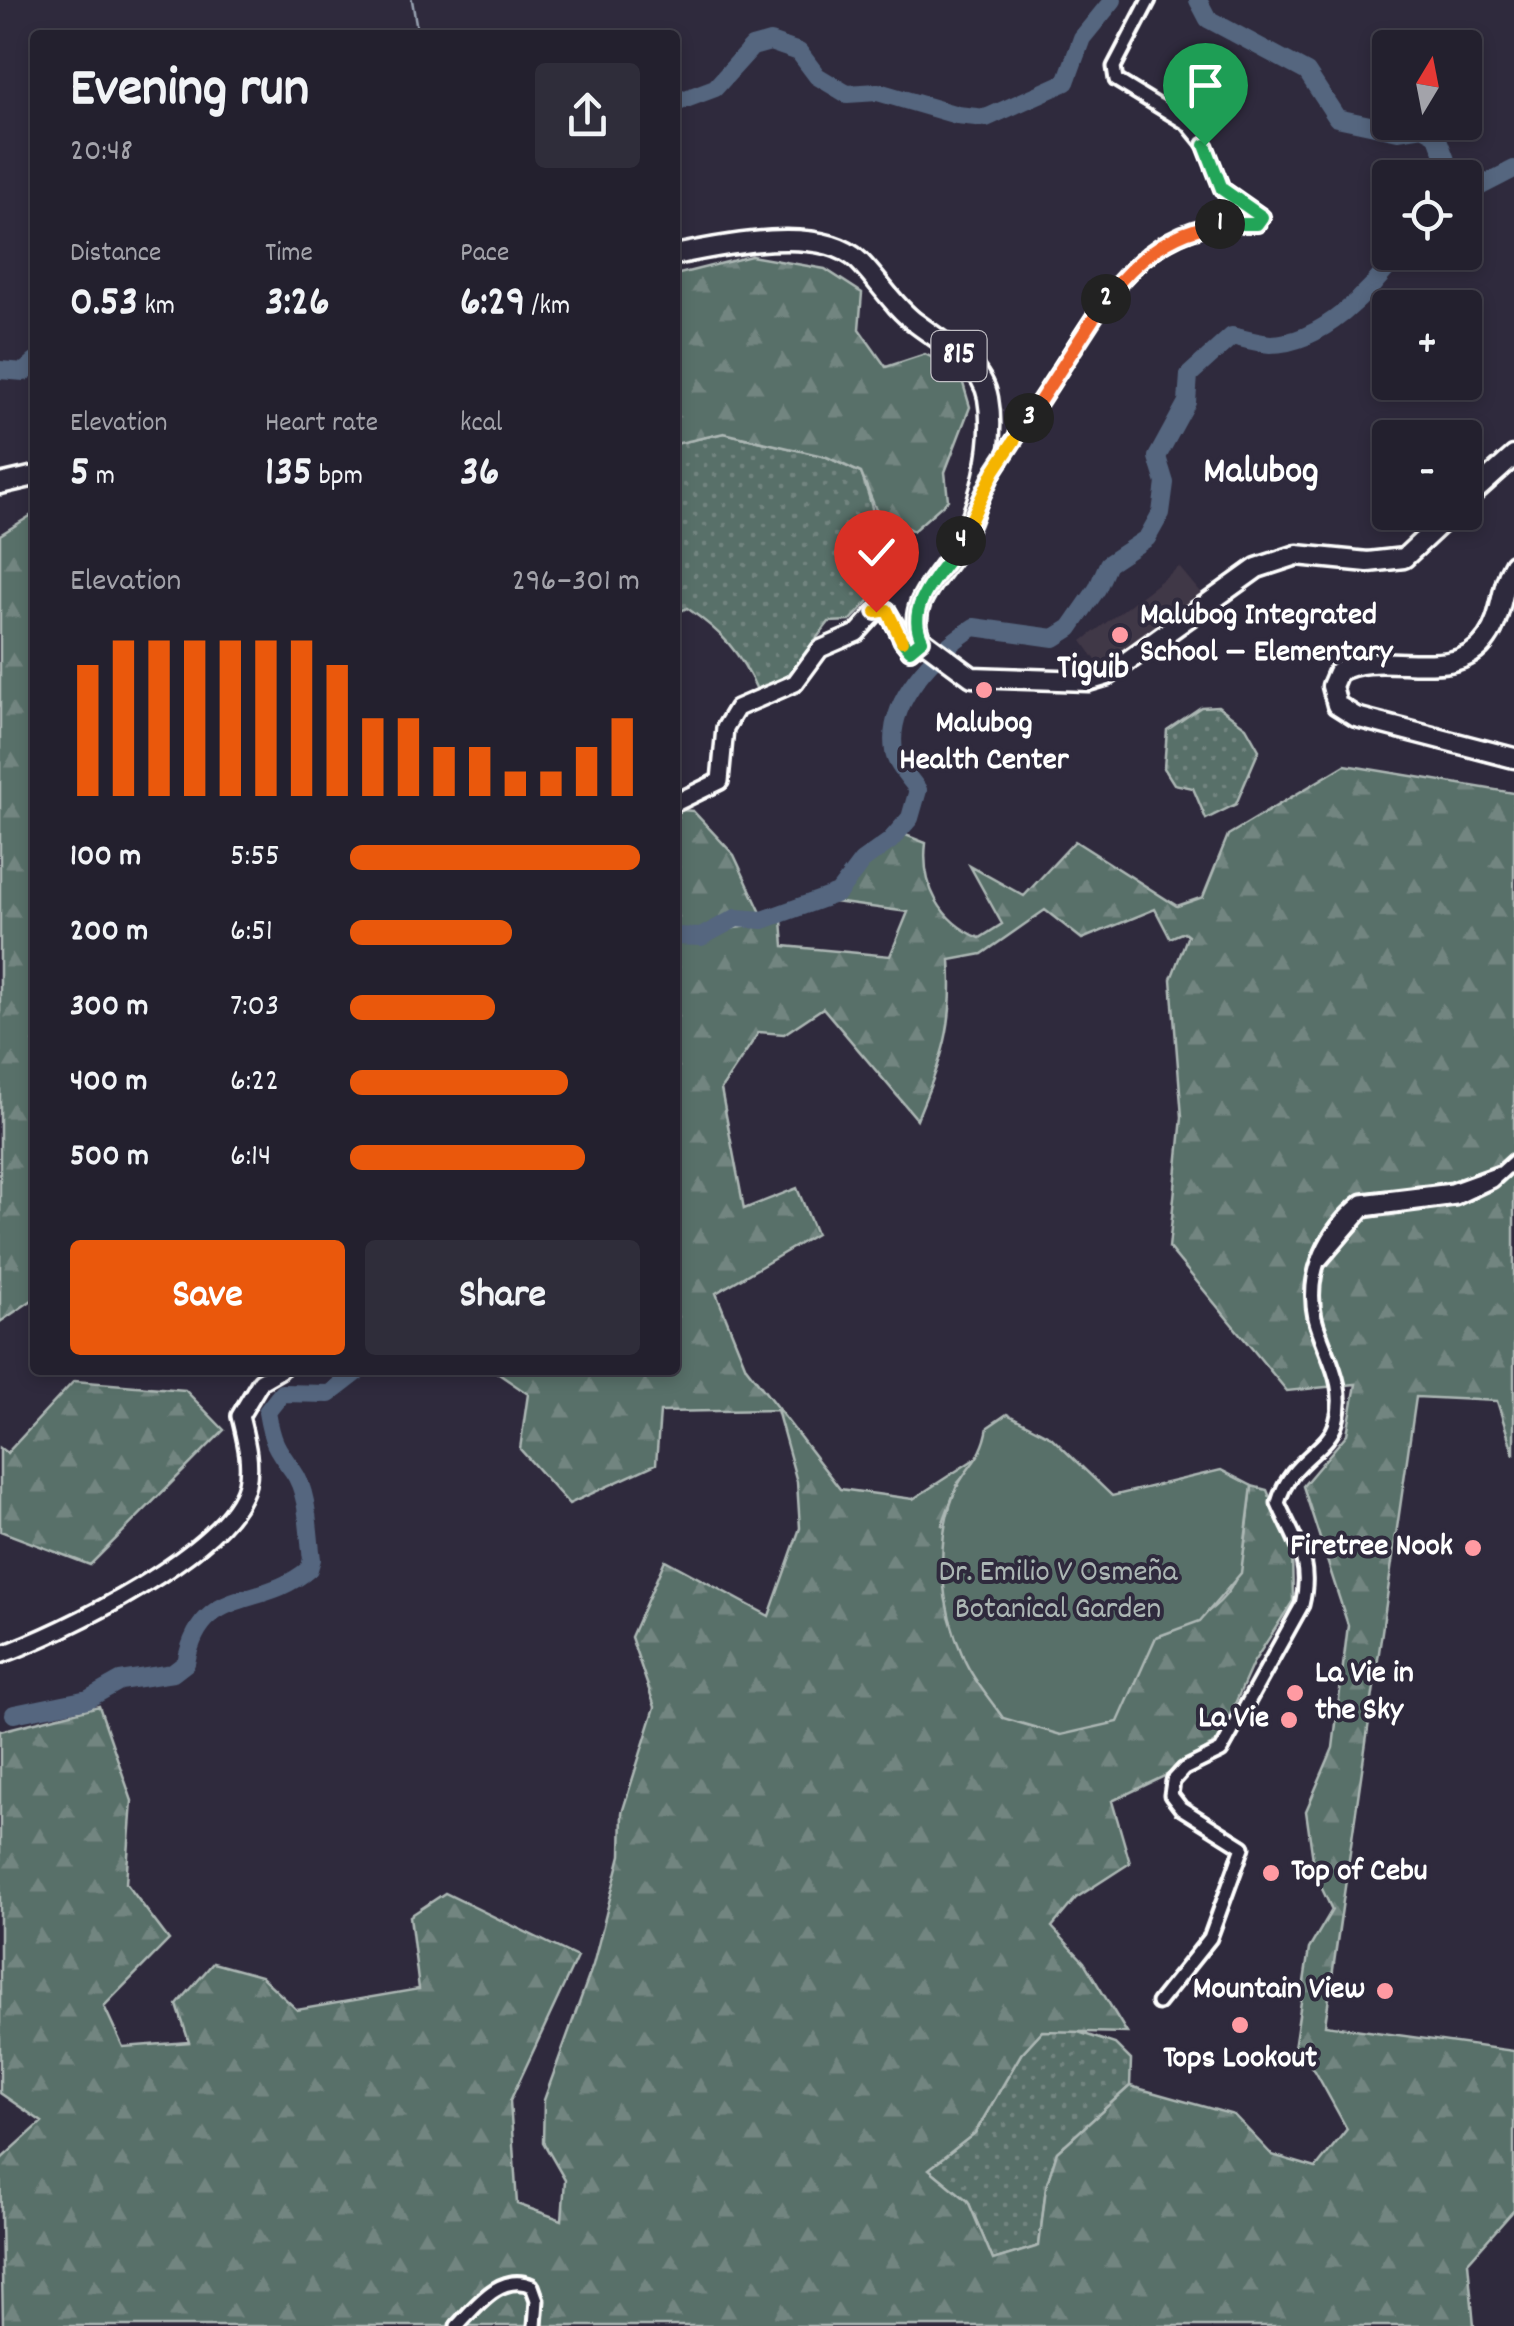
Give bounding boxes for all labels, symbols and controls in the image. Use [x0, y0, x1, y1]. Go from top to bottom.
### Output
north arrow [1372, 30, 1482, 140]
map controls [1372, 30, 1482, 530]
pin [1163, 43, 1248, 146]
text: Evening run [70, 53, 309, 132]
icon: arrive [1178, 58, 1233, 113]
button: share [535, 63, 640, 168]
text: 20:48 [70, 130, 133, 176]
button: locate [1372, 160, 1482, 270]
pin: 1 [1195, 199, 1245, 249]
text: 1 [1217, 204, 1223, 244]
text: Distance [70, 235, 161, 275]
text: Time [265, 235, 313, 275]
text: Pace [460, 235, 509, 275]
pin: 2 [1081, 274, 1131, 324]
text: 0.53 [70, 275, 138, 335]
text: 3:26 [265, 275, 330, 335]
text: 6:29 [460, 275, 525, 335]
text: 2 [1100, 279, 1112, 319]
text: km [138, 288, 175, 328]
text: /km [525, 288, 570, 328]
button: + [1372, 290, 1482, 400]
road number: 815 [932, 331, 986, 381]
pin: 3 [1004, 393, 1054, 443]
text: 3 [1023, 398, 1035, 438]
text: Elevation [70, 405, 167, 445]
text: Heart rate [265, 405, 378, 445]
text: kcal [460, 405, 503, 445]
button: − [1372, 420, 1482, 530]
text: 5 [70, 445, 89, 505]
text: 135 [265, 445, 312, 505]
text: 36 [460, 445, 499, 505]
district label: Malubog [1203, 446, 1319, 501]
text: m [89, 458, 115, 498]
text: bpm [312, 458, 363, 498]
pin [834, 510, 919, 613]
pin: 4 [936, 516, 986, 566]
text: 4 [955, 521, 967, 561]
icon: check [849, 525, 904, 580]
text: Elevation [70, 560, 181, 606]
text: 296–301 m [512, 560, 640, 606]
place label: Malubog Integrated School — Elementary [1140, 594, 1394, 677]
marker: Malubog Integrated School — Elementary [1109, 624, 1131, 646]
district label: Tiguib [1057, 645, 1129, 695]
marker: Malubog Health Center [973, 679, 995, 701]
place label: Malubog Health Center [899, 702, 1070, 785]
text: 100 m [70, 835, 141, 881]
text: 5:55 [230, 835, 280, 881]
text: 200 m [70, 910, 148, 956]
text: 6:51 [230, 910, 273, 956]
text: 300 m [70, 985, 148, 1031]
text: 7:03 [230, 985, 279, 1031]
text: 400 m [70, 1060, 147, 1106]
text: 6:22 [230, 1060, 279, 1106]
text: 500 m [70, 1135, 149, 1181]
text: 6:14 [230, 1135, 271, 1181]
button: Save [70, 1240, 345, 1355]
button: Share [365, 1240, 640, 1355]
place label: Firetree Nook [1290, 1525, 1453, 1571]
marker: Firetree Nook [1462, 1537, 1484, 1559]
park label: Dr. Emilio V Osmeña Botanical Garden [939, 1551, 1178, 1634]
place label: La Vie in the Sky [1315, 1652, 1414, 1735]
marker: La Vie in the Sky [1284, 1682, 1306, 1704]
place label: La Vie [1198, 1697, 1269, 1743]
marker: La Vie [1278, 1709, 1300, 1731]
place label: Top of Cebu [1291, 1850, 1428, 1896]
marker: Top of Cebu [1260, 1862, 1282, 1884]
place label: Mountain View [1193, 1968, 1365, 2014]
marker: Mountain View [1374, 1980, 1396, 2002]
marker: Tops Lookout [1229, 2014, 1251, 2036]
place label: Tops Lookout [1163, 2037, 1317, 2083]

